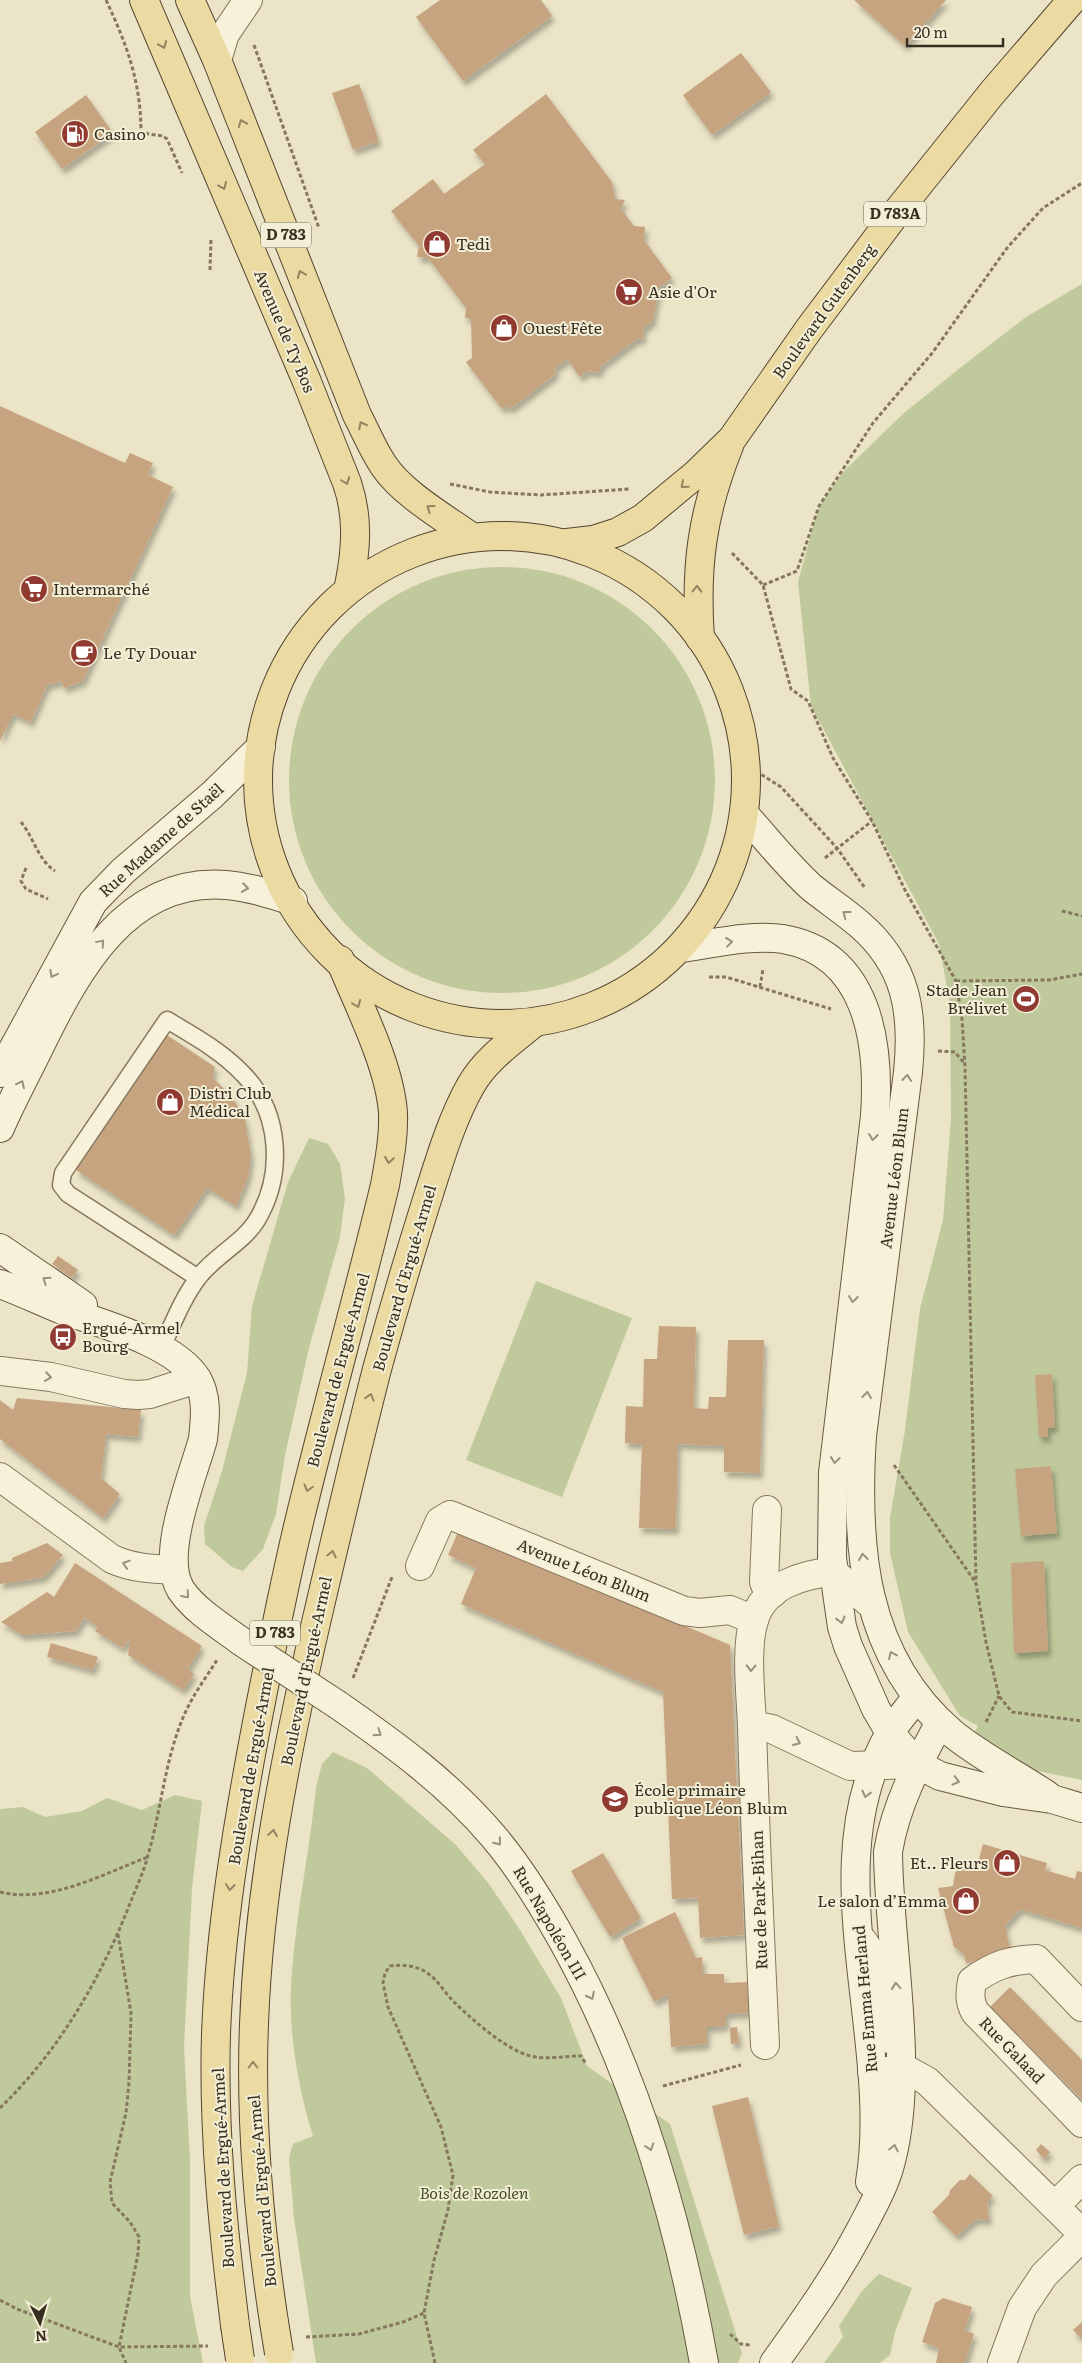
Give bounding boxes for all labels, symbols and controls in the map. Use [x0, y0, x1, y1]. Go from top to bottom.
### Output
scale bar [907, 15, 1003, 47]
text: 20 m [914, 20, 948, 43]
one-way arrow [157, 40, 167, 49]
fuel station icon: Casino [60, 119, 90, 149]
one-way arrow [238, 119, 248, 128]
place label: Casino [94, 121, 146, 145]
one-way arrow [217, 181, 227, 190]
road number: D 783A [864, 202, 926, 226]
road number: D 783 [261, 222, 311, 248]
shop icon: Tedi [422, 229, 452, 259]
place label: Tedi [456, 231, 490, 255]
street label: Boulevard Gutenberg [766, 238, 881, 383]
street label: Avenue de Ty Bos [249, 265, 323, 396]
one-way arrow [297, 270, 308, 279]
supermarket icon: Asie d'Or [614, 277, 644, 307]
place label: Asie d'Or [648, 279, 717, 303]
shop icon: Ouest Fête [489, 313, 519, 343]
place label: Ouest Fête [523, 315, 602, 339]
one-way arrow [358, 421, 368, 430]
one-way arrow [340, 476, 350, 485]
one-way arrow [680, 479, 689, 488]
one-way arrow [426, 505, 436, 514]
supermarket icon: Intermarché [19, 574, 49, 604]
place label: Intermarché [53, 576, 150, 600]
one-way arrow [692, 585, 702, 593]
cafe icon: Le Ty Douar [69, 638, 99, 668]
place label: Le Ty Douar [103, 640, 197, 664]
street label: Rue Madame de Staël [93, 777, 228, 902]
one-way arrow [241, 882, 249, 893]
one-way arrow [843, 911, 852, 919]
one-way arrow [726, 937, 734, 948]
one-way arrow [96, 940, 105, 949]
one-way arrow [49, 969, 59, 978]
place label: Stade Jean Brélivet [926, 977, 1008, 1019]
sports icon: Stade Jean Brélivet [1011, 984, 1041, 1014]
one-way arrow [351, 999, 362, 1008]
one-way arrow [901, 1073, 912, 1081]
one-way arrow [15, 1080, 25, 1089]
place label: Distri Club Médical [189, 1080, 272, 1122]
shop icon: Distri Club Médical [155, 1087, 185, 1117]
street label: Avenue Léon Blum [872, 1105, 914, 1250]
one-way arrow [868, 1134, 879, 1142]
one-way arrow [384, 1157, 395, 1165]
street label: Boulevard d'Ergué-Armel [365, 1182, 441, 1374]
street label: Boulevard de Ergué-Armel [299, 1270, 375, 1470]
one-way arrow [42, 1277, 52, 1286]
one-way arrow [848, 1295, 859, 1303]
place label: Ergué-Armel Bourg [82, 1315, 180, 1357]
bus stop icon: Ergué-Armel Bourg [48, 1322, 78, 1352]
one-way arrow [44, 1371, 53, 1381]
one-way arrow [861, 1391, 872, 1399]
one-way arrow [364, 1392, 375, 1401]
one-way arrow [830, 1456, 841, 1464]
one-way arrow [303, 1483, 314, 1492]
street label: Avenue Léon Blum [514, 1531, 655, 1607]
one-way arrow [326, 1550, 337, 1559]
one-way arrow [859, 1553, 869, 1561]
one-way arrow [122, 1560, 130, 1570]
street label: Boulevard d'Ergué-Armel [273, 1574, 337, 1768]
one-way arrow [180, 1589, 189, 1598]
one-way arrow [835, 1616, 846, 1625]
road number: D 783 [250, 1620, 300, 1646]
one-way arrow [887, 1651, 898, 1660]
one-way arrow [745, 1664, 756, 1672]
street label: Boulevard de Ergué-Armel [221, 1665, 279, 1867]
one-way arrow [373, 1727, 382, 1736]
one-way arrow [792, 1735, 801, 1746]
one-way arrow [951, 1775, 959, 1785]
place label: École primaire publique Léon Blum [634, 1777, 788, 1819]
school or university icon: École primaire publique Léon Blum [600, 1784, 630, 1814]
one-way arrow [861, 1790, 872, 1799]
one-way arrow [268, 1829, 278, 1838]
street label: Rue de Park-Bihan [744, 1829, 772, 1970]
one-way arrow [492, 1836, 500, 1845]
shop icon: Et.. Fleurs [992, 1848, 1022, 1878]
place label: Et.. Fleurs [910, 1850, 988, 1874]
street label: Rue Napoléon III [508, 1861, 593, 1984]
one-way arrow [225, 1884, 236, 1892]
shop icon: Le salon d’Emma [951, 1886, 981, 1916]
place label: Le salon d’Emma [817, 1888, 947, 1912]
street label: Rue Emma Herland [846, 1924, 882, 2074]
one-way arrow [890, 1982, 901, 1990]
one-way arrow [585, 1990, 595, 1999]
street label: Rue Galaad [974, 2010, 1051, 2089]
one-way arrow [248, 2060, 258, 2068]
street label: Boulevard de Ergué-Armel [205, 2067, 239, 2269]
street label: Boulevard d'Ergué-Armel [241, 2094, 281, 2288]
one-way arrow [644, 2142, 654, 2151]
one-way arrow [888, 2143, 899, 2152]
park label: Bois de Rozolen [419, 2180, 529, 2204]
north arrow [15, 2298, 65, 2348]
text: N [34, 2326, 48, 2347]

